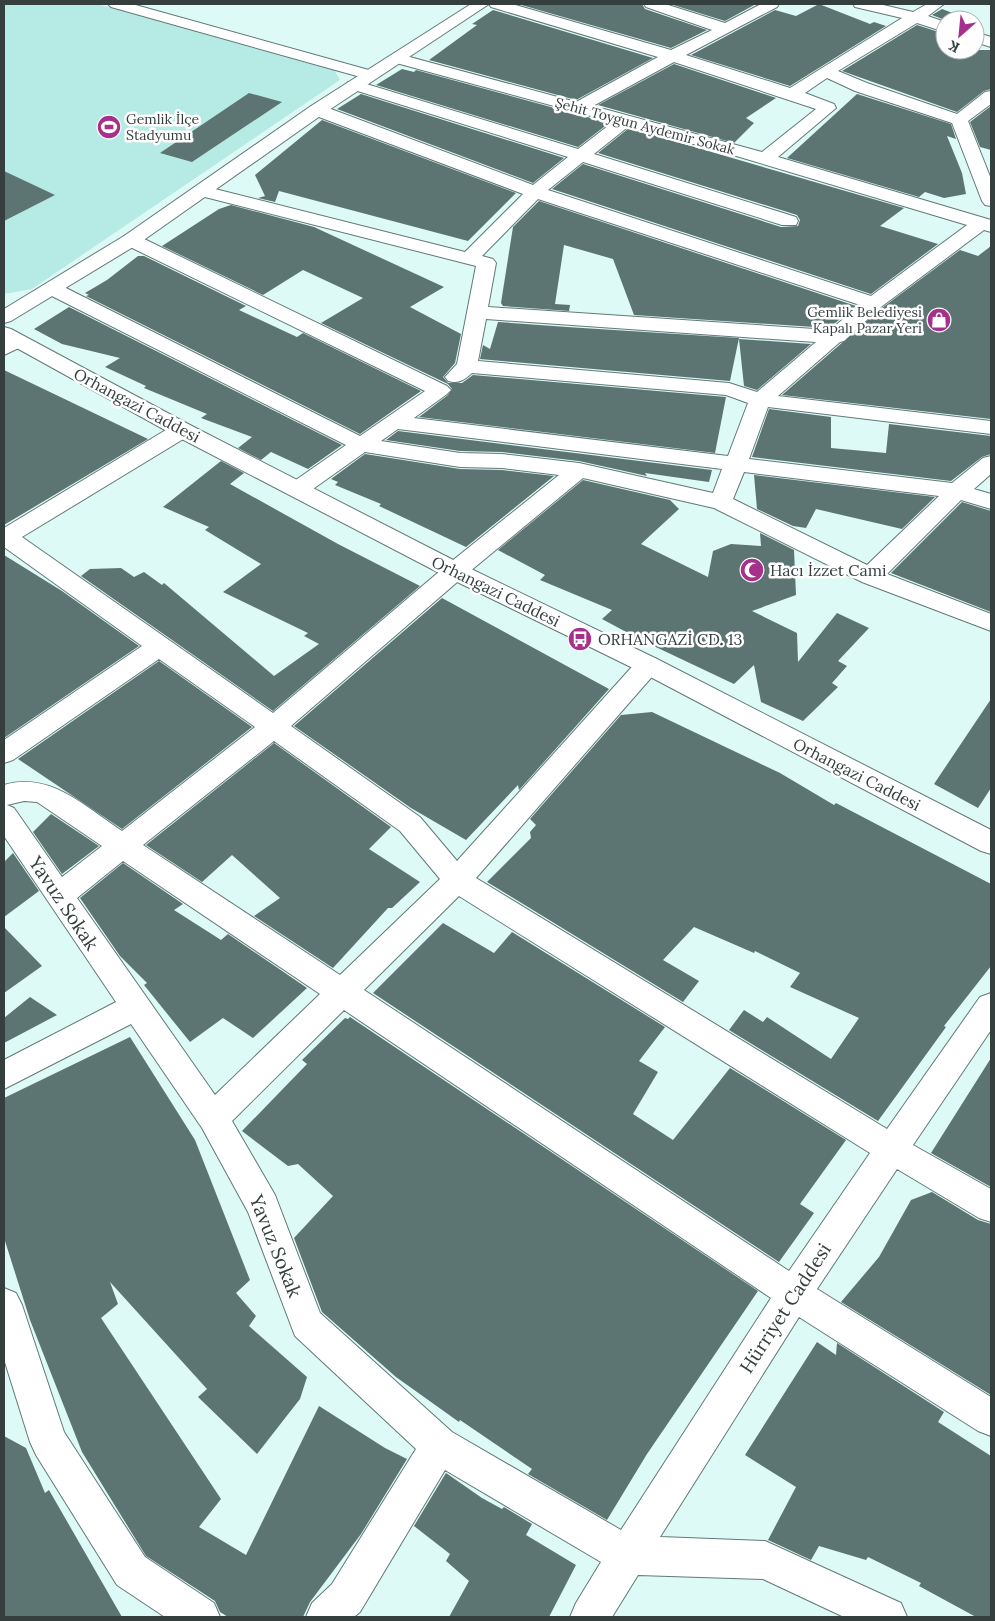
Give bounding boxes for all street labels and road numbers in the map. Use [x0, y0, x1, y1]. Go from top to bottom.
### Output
street label: Şehit Toygun Aydemir Sokak [553, 93, 737, 159]
street label: Orhangazi Caddesi [70, 363, 204, 447]
street label: Orhangazi Caddesi [429, 551, 563, 631]
street label: Orhangazi Caddesi [790, 733, 924, 815]
street label: Yavuz Sokak [23, 851, 105, 955]
street label: Yavuz Sokak [244, 1190, 308, 1302]
street label: Hürriyet Caddesi [734, 1239, 836, 1377]

